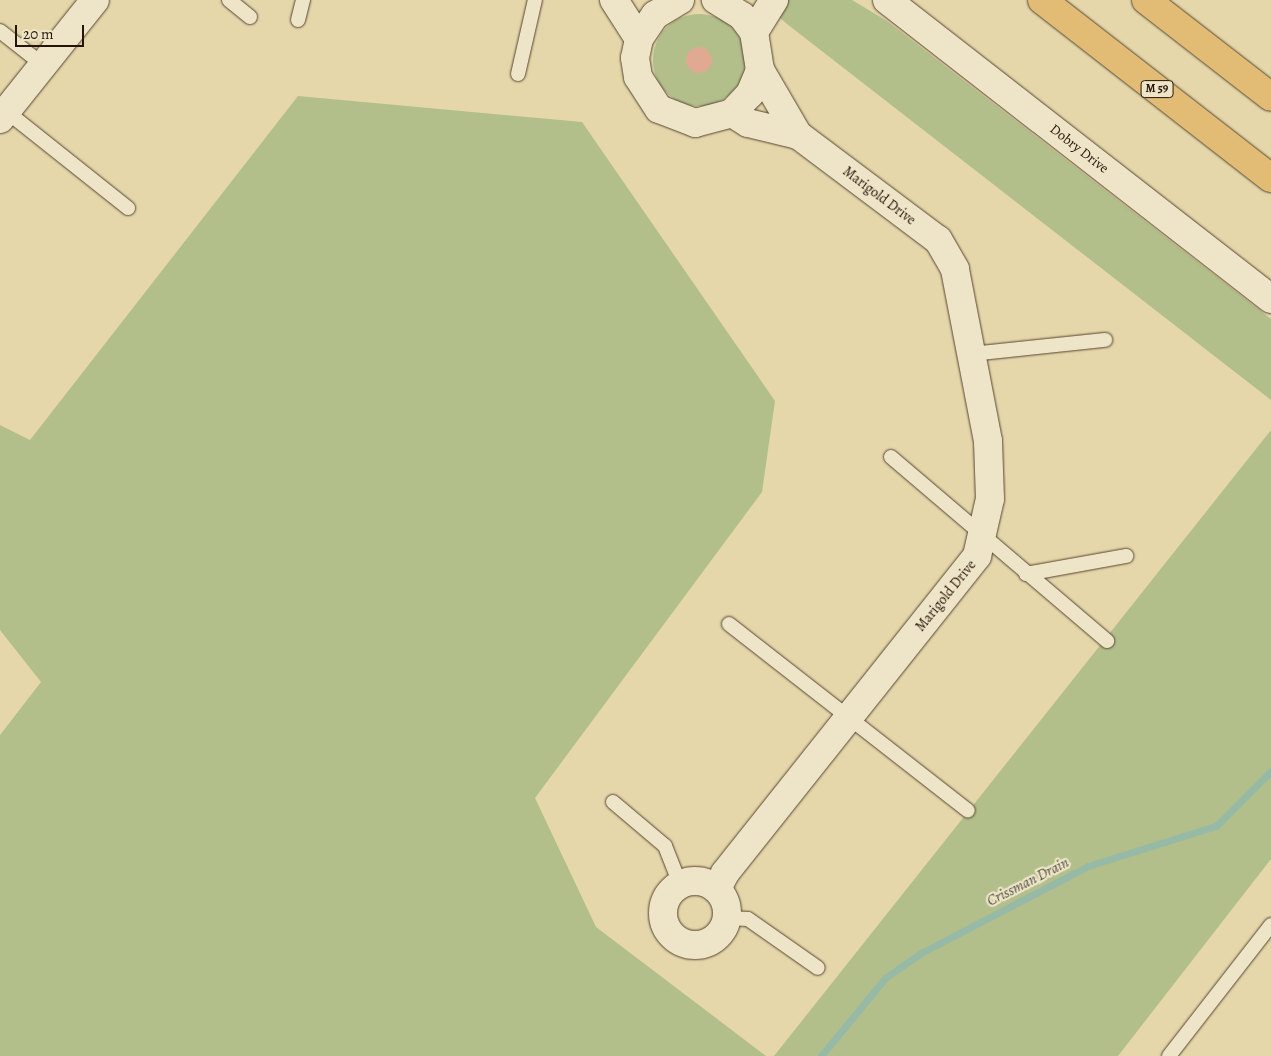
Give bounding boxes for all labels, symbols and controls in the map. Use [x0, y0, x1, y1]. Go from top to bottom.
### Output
scale bar [18, 15, 86, 47]
text: 20 m [23, 24, 54, 44]
road number: M 59 [1140, 80, 1174, 98]
street label: Dobry Drive [1046, 121, 1112, 177]
street label: Marigold Drive [839, 163, 919, 229]
street label: Marigold Drive [912, 557, 980, 635]
water label: Crissman Drain [984, 854, 1072, 910]

